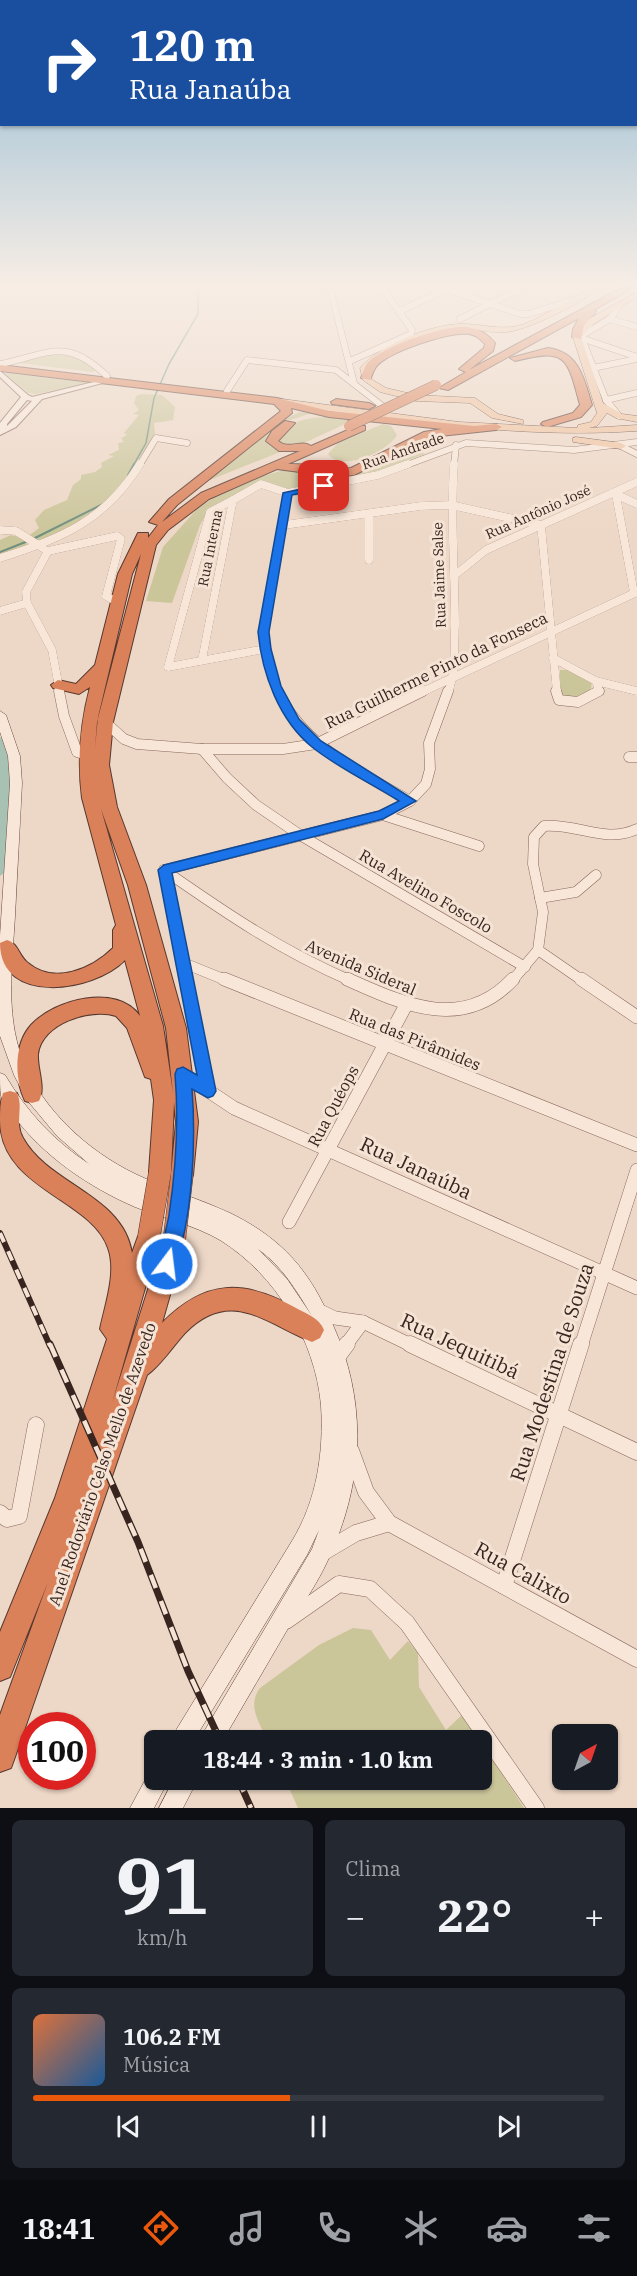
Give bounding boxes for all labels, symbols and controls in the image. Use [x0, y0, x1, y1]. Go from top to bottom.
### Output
text: 120 m [129, 18, 255, 73]
icon: right [30, 24, 108, 102]
text: Rua Janaúba [129, 71, 291, 106]
street label: Rua Andrade [359, 429, 447, 473]
pin [298, 460, 349, 511]
icon: arrive [307, 469, 340, 502]
street label: Rua Antônio José [483, 481, 593, 543]
street label: Rua Interna [194, 508, 226, 588]
street label: Rua Jaime Salse [428, 522, 450, 628]
street label: Rua Guilherme Pinto da Fonseca [321, 607, 551, 733]
street label: Rua Avelino Foscolo [356, 845, 496, 937]
street label: Avenida Sideral [303, 935, 420, 999]
street label: Rua das Pirâmides [346, 1003, 484, 1075]
street label: Rua Quéops [303, 1062, 363, 1150]
street label: Rua Janaúba [356, 1130, 476, 1205]
position arrow [135, 1232, 199, 1296]
street label: Rua Modestina de Souza [503, 1259, 600, 1485]
street label: Rua Jequitibá [396, 1306, 524, 1385]
street label: Anel Rodoviário Celso Mello de Azevedo [44, 1320, 160, 1608]
street label: Rua Calixto [470, 1535, 577, 1610]
speed limit sign: 100 [18, 1712, 96, 1790]
north arrow [552, 1724, 618, 1790]
map controls [552, 1724, 618, 1790]
text: 18:44 · 3 min · 1.0 km [203, 1745, 433, 1774]
text: 91 [115, 1834, 209, 1935]
text: Clima [346, 1855, 401, 1882]
text: 22° [437, 1886, 512, 1944]
text: − [346, 1895, 365, 1938]
text: + [584, 1895, 604, 1938]
text: km/h [137, 1924, 188, 1951]
text: 106.2 FM [123, 2022, 221, 2051]
text: Música [123, 2051, 190, 2078]
icon: previous [112, 2110, 145, 2143]
icon: pause [302, 2110, 335, 2143]
icon: next [492, 2110, 525, 2143]
icon: directions [140, 2207, 182, 2249]
icon: music [226, 2207, 268, 2249]
icon: phone [313, 2207, 355, 2249]
icon: climate [400, 2207, 442, 2249]
icon: car [486, 2207, 528, 2249]
icon: filters [573, 2207, 615, 2249]
text: 18:41 [22, 2211, 95, 2246]

